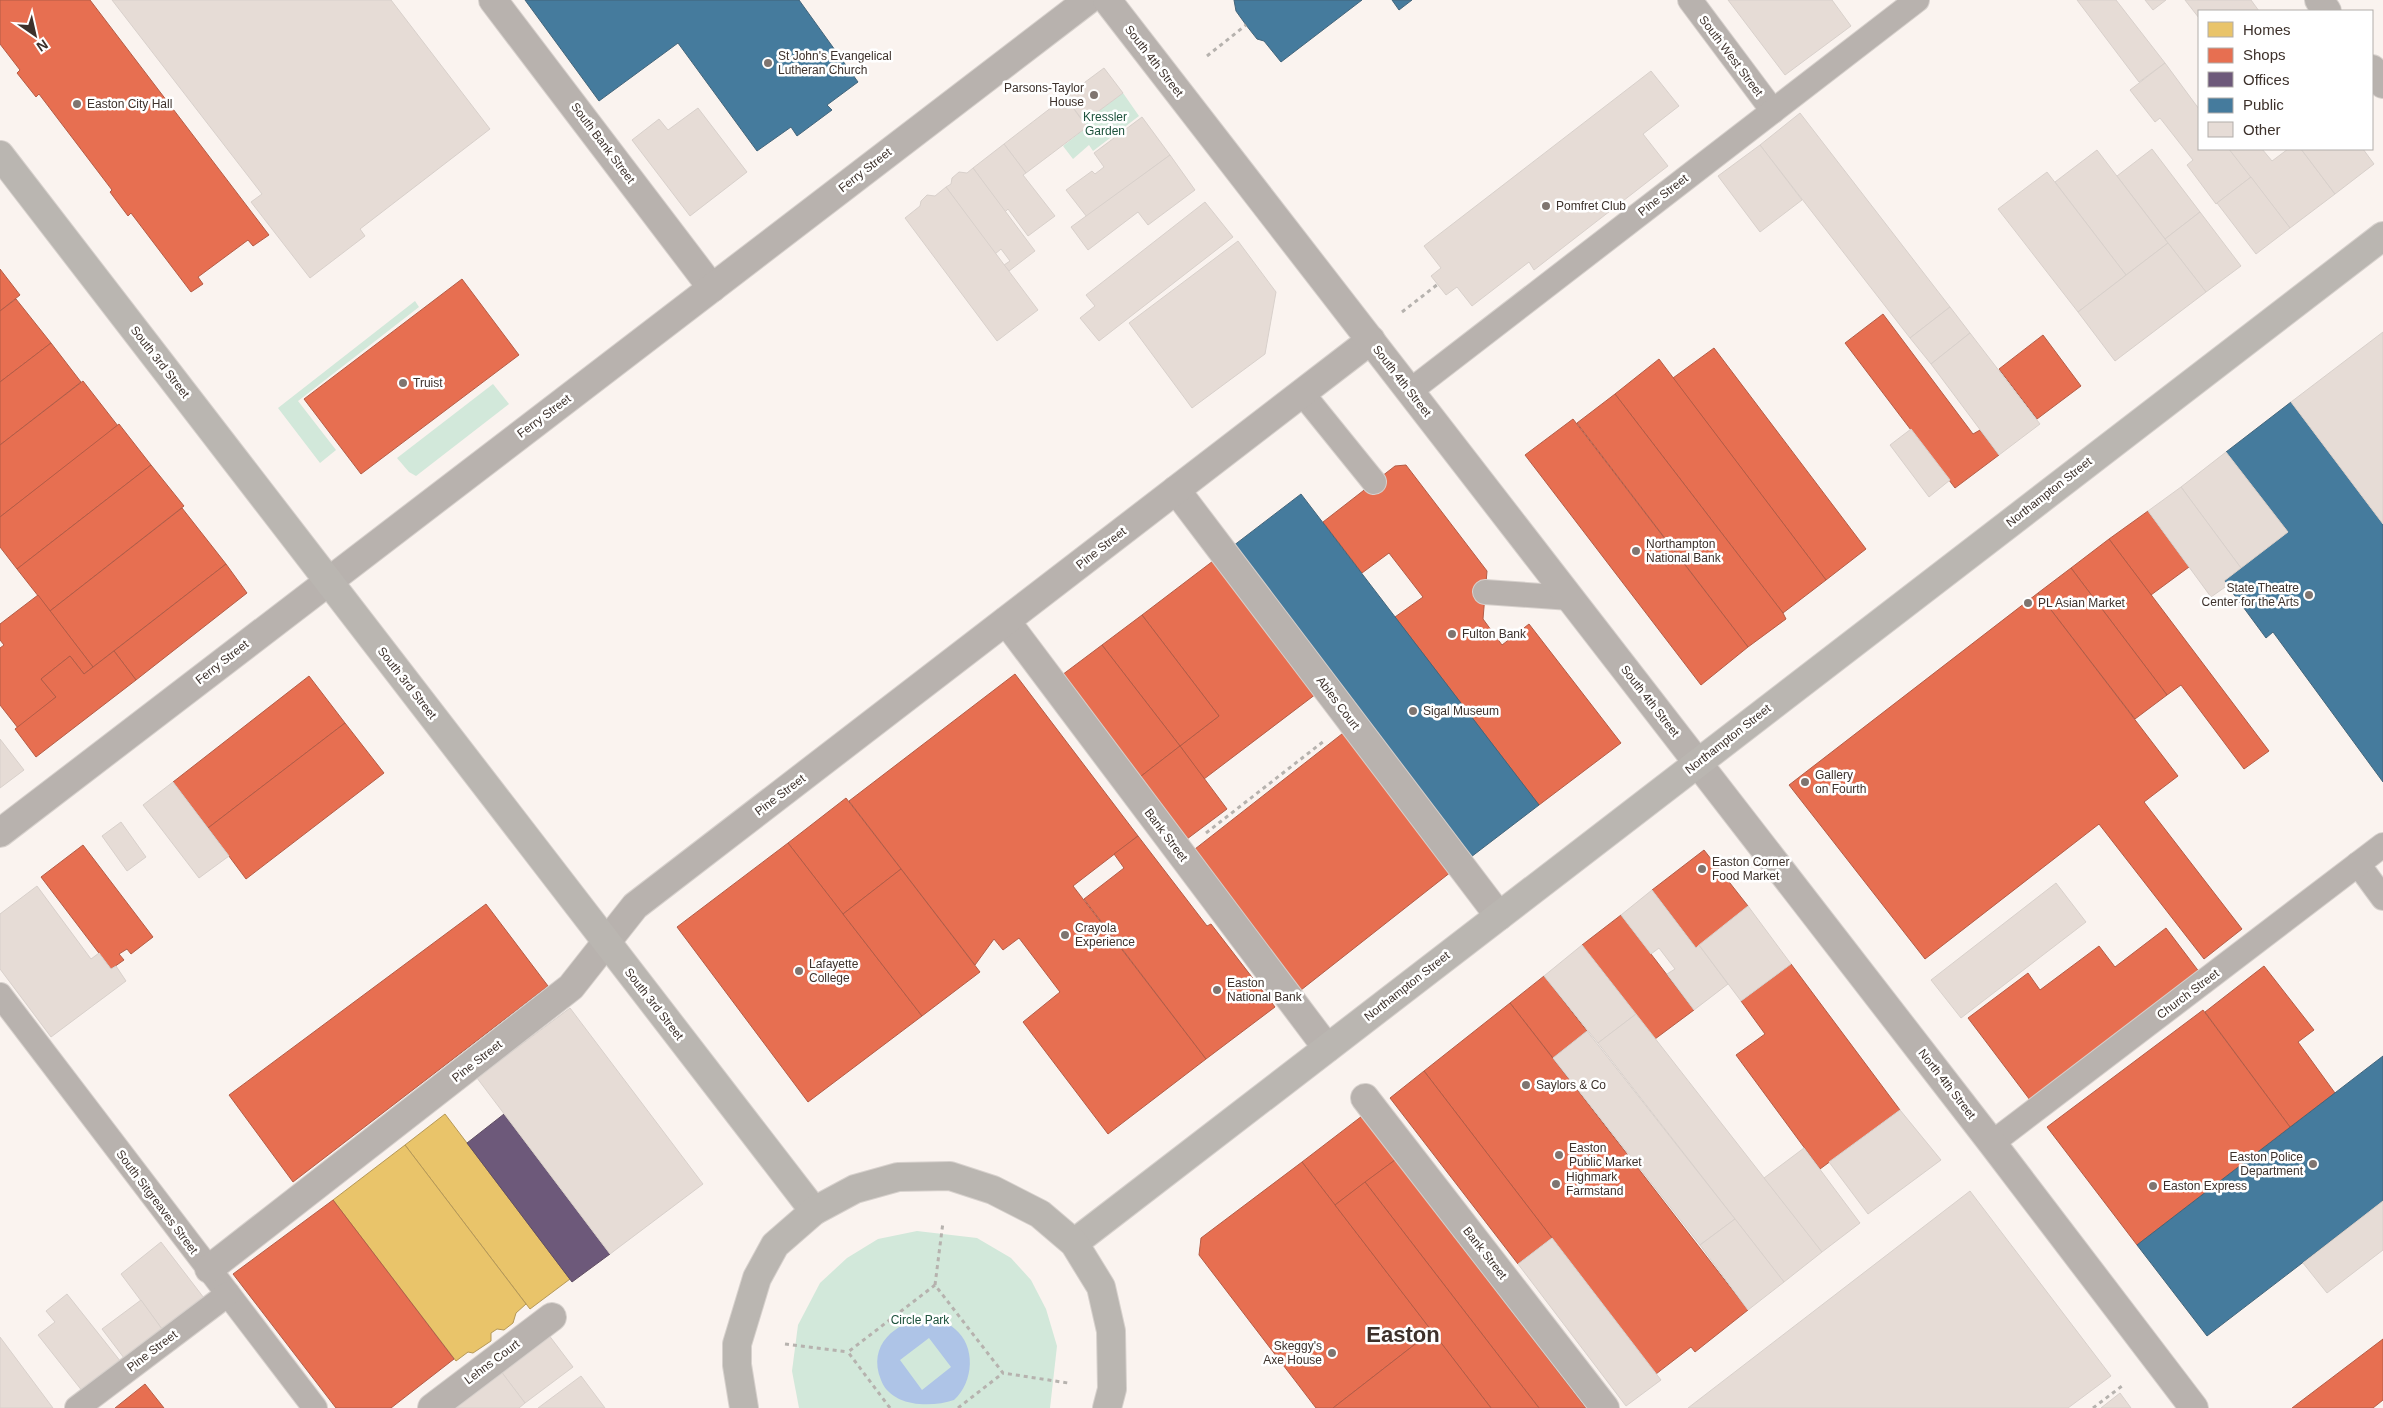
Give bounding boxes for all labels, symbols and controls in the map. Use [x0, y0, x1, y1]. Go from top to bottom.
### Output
north arrow [10, 10, 60, 60]
legend [2198, 10, 2373, 150]
street label: South West Street [1696, 13, 1766, 100]
text: Homes [2243, 21, 2291, 38]
street label: South 4th Street [1122, 23, 1187, 100]
text: N [34, 36, 51, 55]
text: Shops [2243, 46, 2286, 63]
place label: St John's Evangelical Lutheran Church [778, 49, 892, 77]
marker: St John's Evangelical Lutheran Church [762, 57, 774, 69]
text: Offices [2243, 71, 2289, 88]
place label: Parsons-Taylor House [1004, 81, 1084, 109]
marker: Parsons-Taylor House [1088, 89, 1100, 101]
text: Public [2243, 96, 2284, 113]
place label: Easton City Hall [87, 97, 172, 111]
marker: Easton City Hall [71, 98, 83, 110]
street label: South Bank Street [568, 100, 638, 187]
park label: Kressler Garden [1083, 110, 1127, 138]
text: Other [2243, 121, 2281, 138]
street label: Ferry Street [836, 145, 895, 195]
street label: Pine Street [1635, 171, 1691, 219]
place label: Pomfret Club [1556, 199, 1626, 213]
marker: Pomfret Club [1540, 200, 1552, 212]
street label: South 3rd Street [128, 323, 193, 401]
street label: South 4th Street [1370, 343, 1435, 420]
place label: Truist [413, 376, 443, 390]
marker: Truist [397, 377, 409, 389]
street label: Ferry Street [514, 391, 574, 441]
street label: Northampton Street [2003, 454, 2095, 530]
street label: Pine Street [1073, 524, 1129, 572]
place label: Northampton National Bank [1646, 537, 1722, 565]
marker: Northampton National Bank [1630, 545, 1642, 557]
place label: State Theatre Center for the Arts [2202, 581, 2299, 609]
marker: State Theatre Center for the Arts [2303, 589, 2315, 601]
place label: PL Asian Market [2038, 596, 2126, 610]
marker: PL Asian Market [2022, 597, 2034, 609]
place label: Fulton Bank [1462, 627, 1527, 641]
marker: Fulton Bank [1446, 628, 1458, 640]
street label: Ferry Street [193, 637, 252, 687]
street label: South 3rd Street [375, 644, 440, 722]
street label: South 4th Street [1618, 663, 1683, 740]
street label: Ables Court [1314, 674, 1363, 733]
street label: Northampton Street [1682, 701, 1774, 777]
place label: Sigal Museum [1423, 704, 1499, 718]
marker: Sigal Museum [1407, 705, 1419, 717]
place label: Gallery on Fourth [1815, 768, 1866, 796]
street label: Pine Street [752, 771, 808, 818]
marker: Gallery on Fourth [1799, 776, 1811, 788]
street label: Bank Street [1142, 806, 1191, 865]
place label: Easton Corner Food Market [1712, 855, 1789, 883]
marker: Easton Corner Food Market [1696, 863, 1708, 875]
place label: Crayola Experience [1075, 921, 1135, 949]
marker: Crayola Experience [1059, 929, 1071, 941]
street label: Northampton Street [1361, 948, 1453, 1024]
place label: Lafayette College [809, 957, 859, 985]
street label: South 3rd Street [622, 965, 687, 1043]
marker: Lafayette College [793, 965, 805, 977]
street label: Church Street [2154, 966, 2222, 1022]
place label: Easton National Bank [1227, 976, 1303, 1004]
marker: Easton National Bank [1211, 984, 1223, 996]
street label: Pine Street [449, 1037, 505, 1085]
street label: North 4th Street [1915, 1046, 1979, 1122]
place label: Saylors & Co [1536, 1078, 1606, 1092]
marker: Saylors & Co [1520, 1079, 1532, 1091]
place label: Easton Public Market [1569, 1141, 1642, 1169]
street label: South Sitgreaves Street [113, 1147, 201, 1257]
marker: Easton Public Market [1553, 1149, 1565, 1161]
place label: Easton Police Department [2230, 1150, 2304, 1178]
marker: Easton Police Department [2307, 1158, 2319, 1170]
place label: Highmark Farmstand [1566, 1170, 1623, 1198]
marker: Highmark Farmstand [1550, 1178, 1562, 1190]
place label: Easton Express [2163, 1179, 2247, 1193]
marker: Easton Express [2147, 1180, 2159, 1192]
street label: Bank Street [1460, 1224, 1510, 1283]
park label: Circle Park [891, 1313, 950, 1327]
district label: Easton [1366, 1322, 1440, 1347]
street label: Pine Street [124, 1327, 180, 1374]
street label: Lehns Court [462, 1336, 523, 1387]
place label: Skeggy's Axe House [1263, 1339, 1322, 1367]
marker: Skeggy's Axe House [1326, 1347, 1338, 1359]

